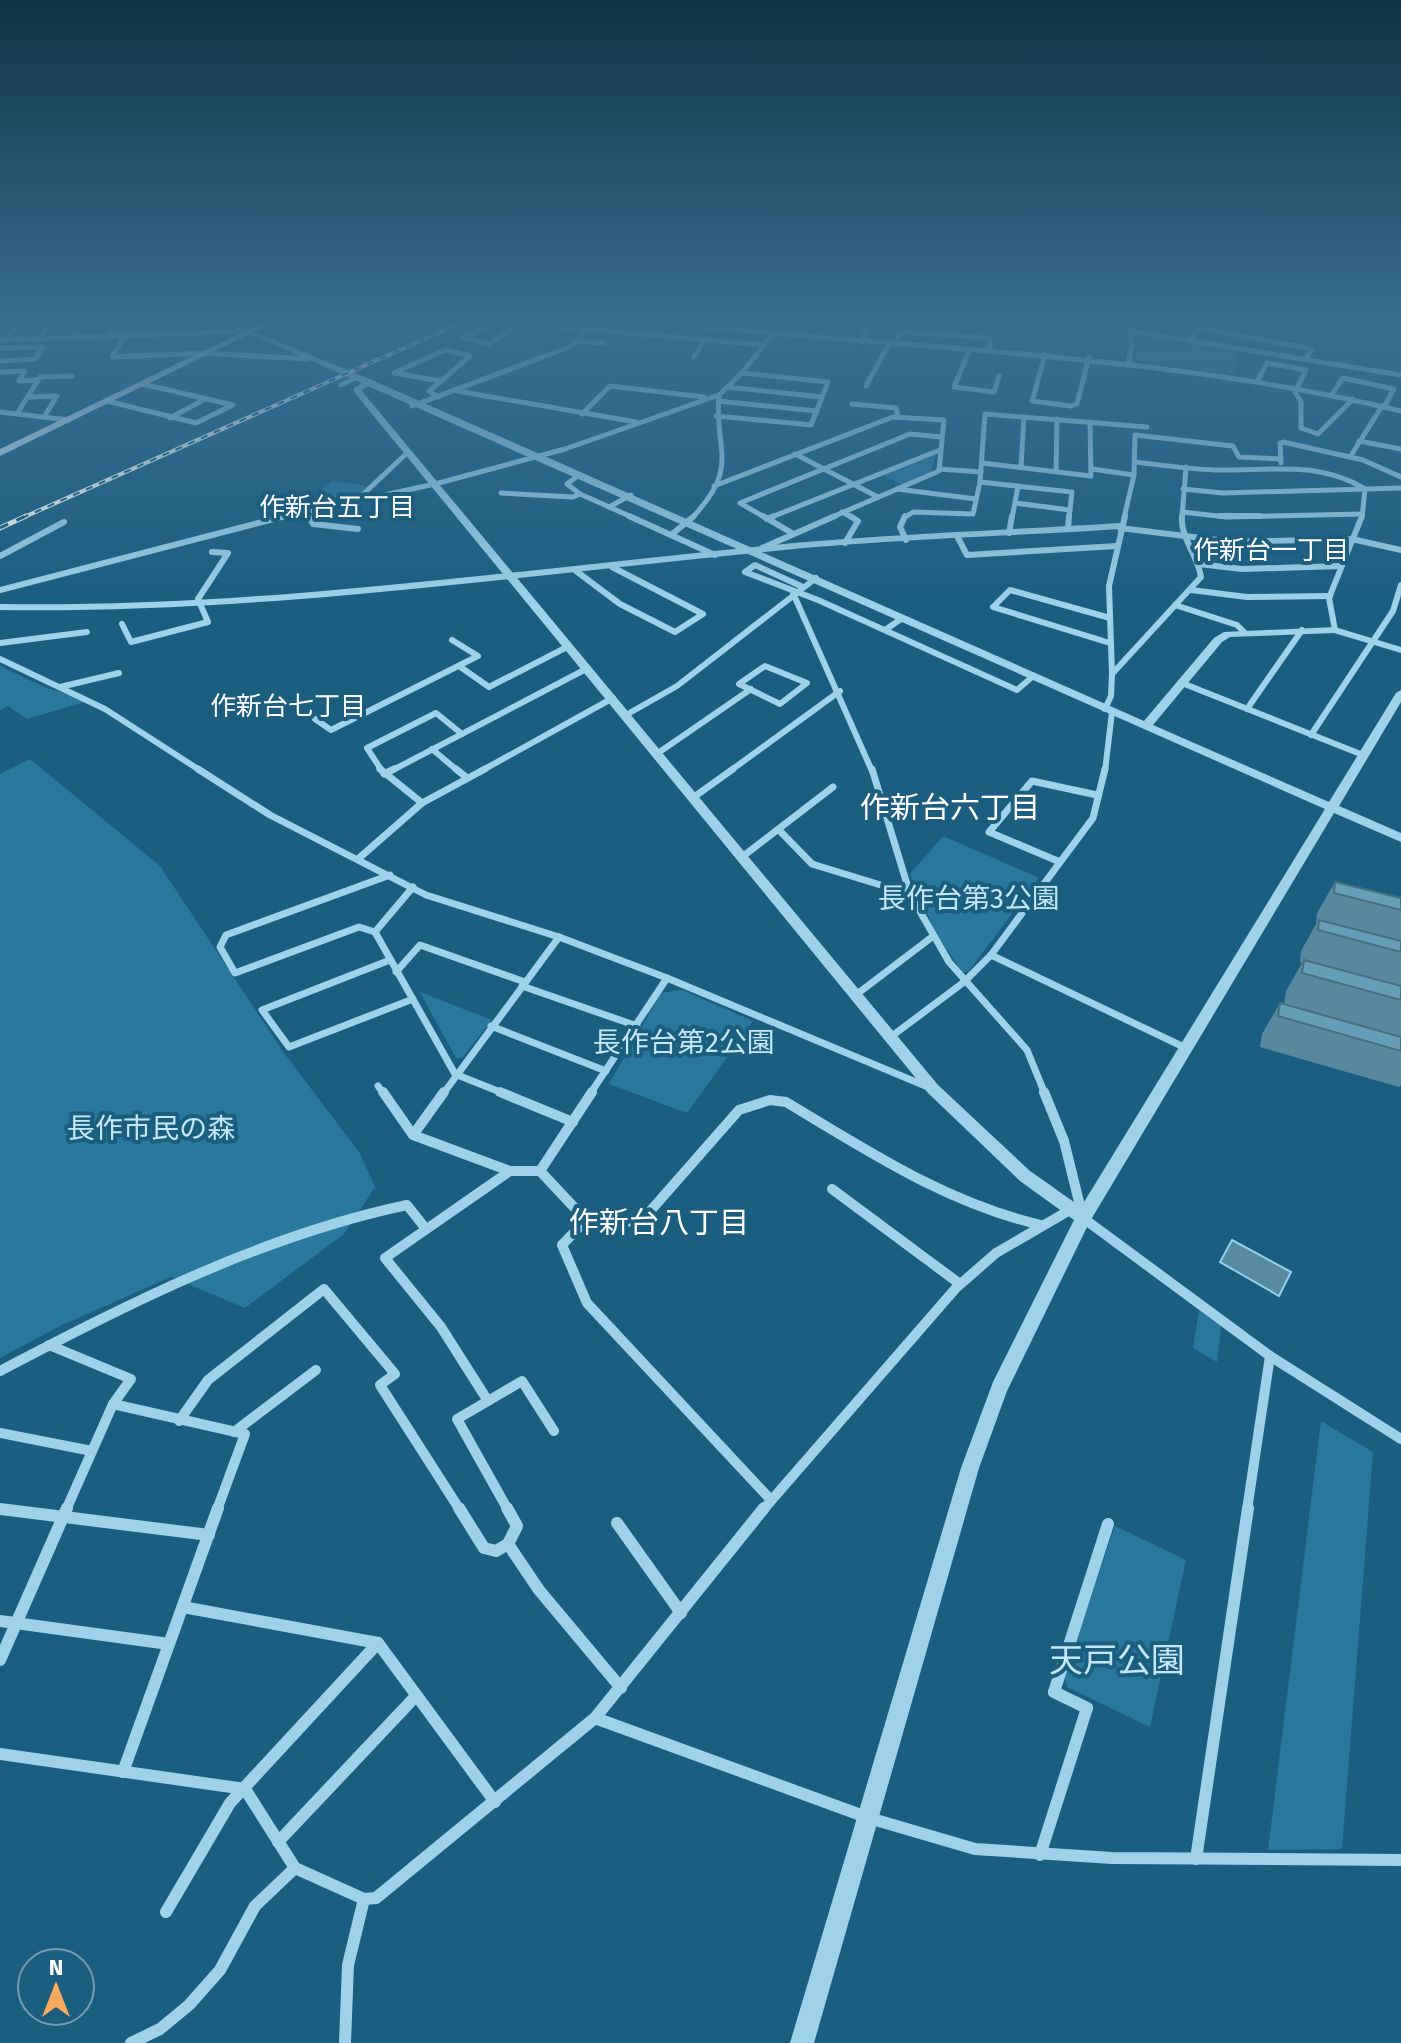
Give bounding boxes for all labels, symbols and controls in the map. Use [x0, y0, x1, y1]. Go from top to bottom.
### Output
district label: 作新台五丁目 [259, 492, 415, 523]
district label: 作新台一丁目 [1193, 535, 1349, 566]
district label: 作新台七丁目 [210, 691, 366, 722]
district label: 作新台六丁目 [860, 790, 1040, 826]
park label: 長作台第3公園 [878, 882, 1060, 915]
park label: 長作台第2公園 [593, 1026, 775, 1059]
park label: 長作市民の森 [67, 1112, 235, 1145]
district label: 作新台八丁目 [569, 1205, 749, 1241]
park label: 天戸公園 [1049, 1640, 1185, 1681]
north arrow [16, 1947, 96, 2027]
text: N [49, 1954, 63, 1981]

